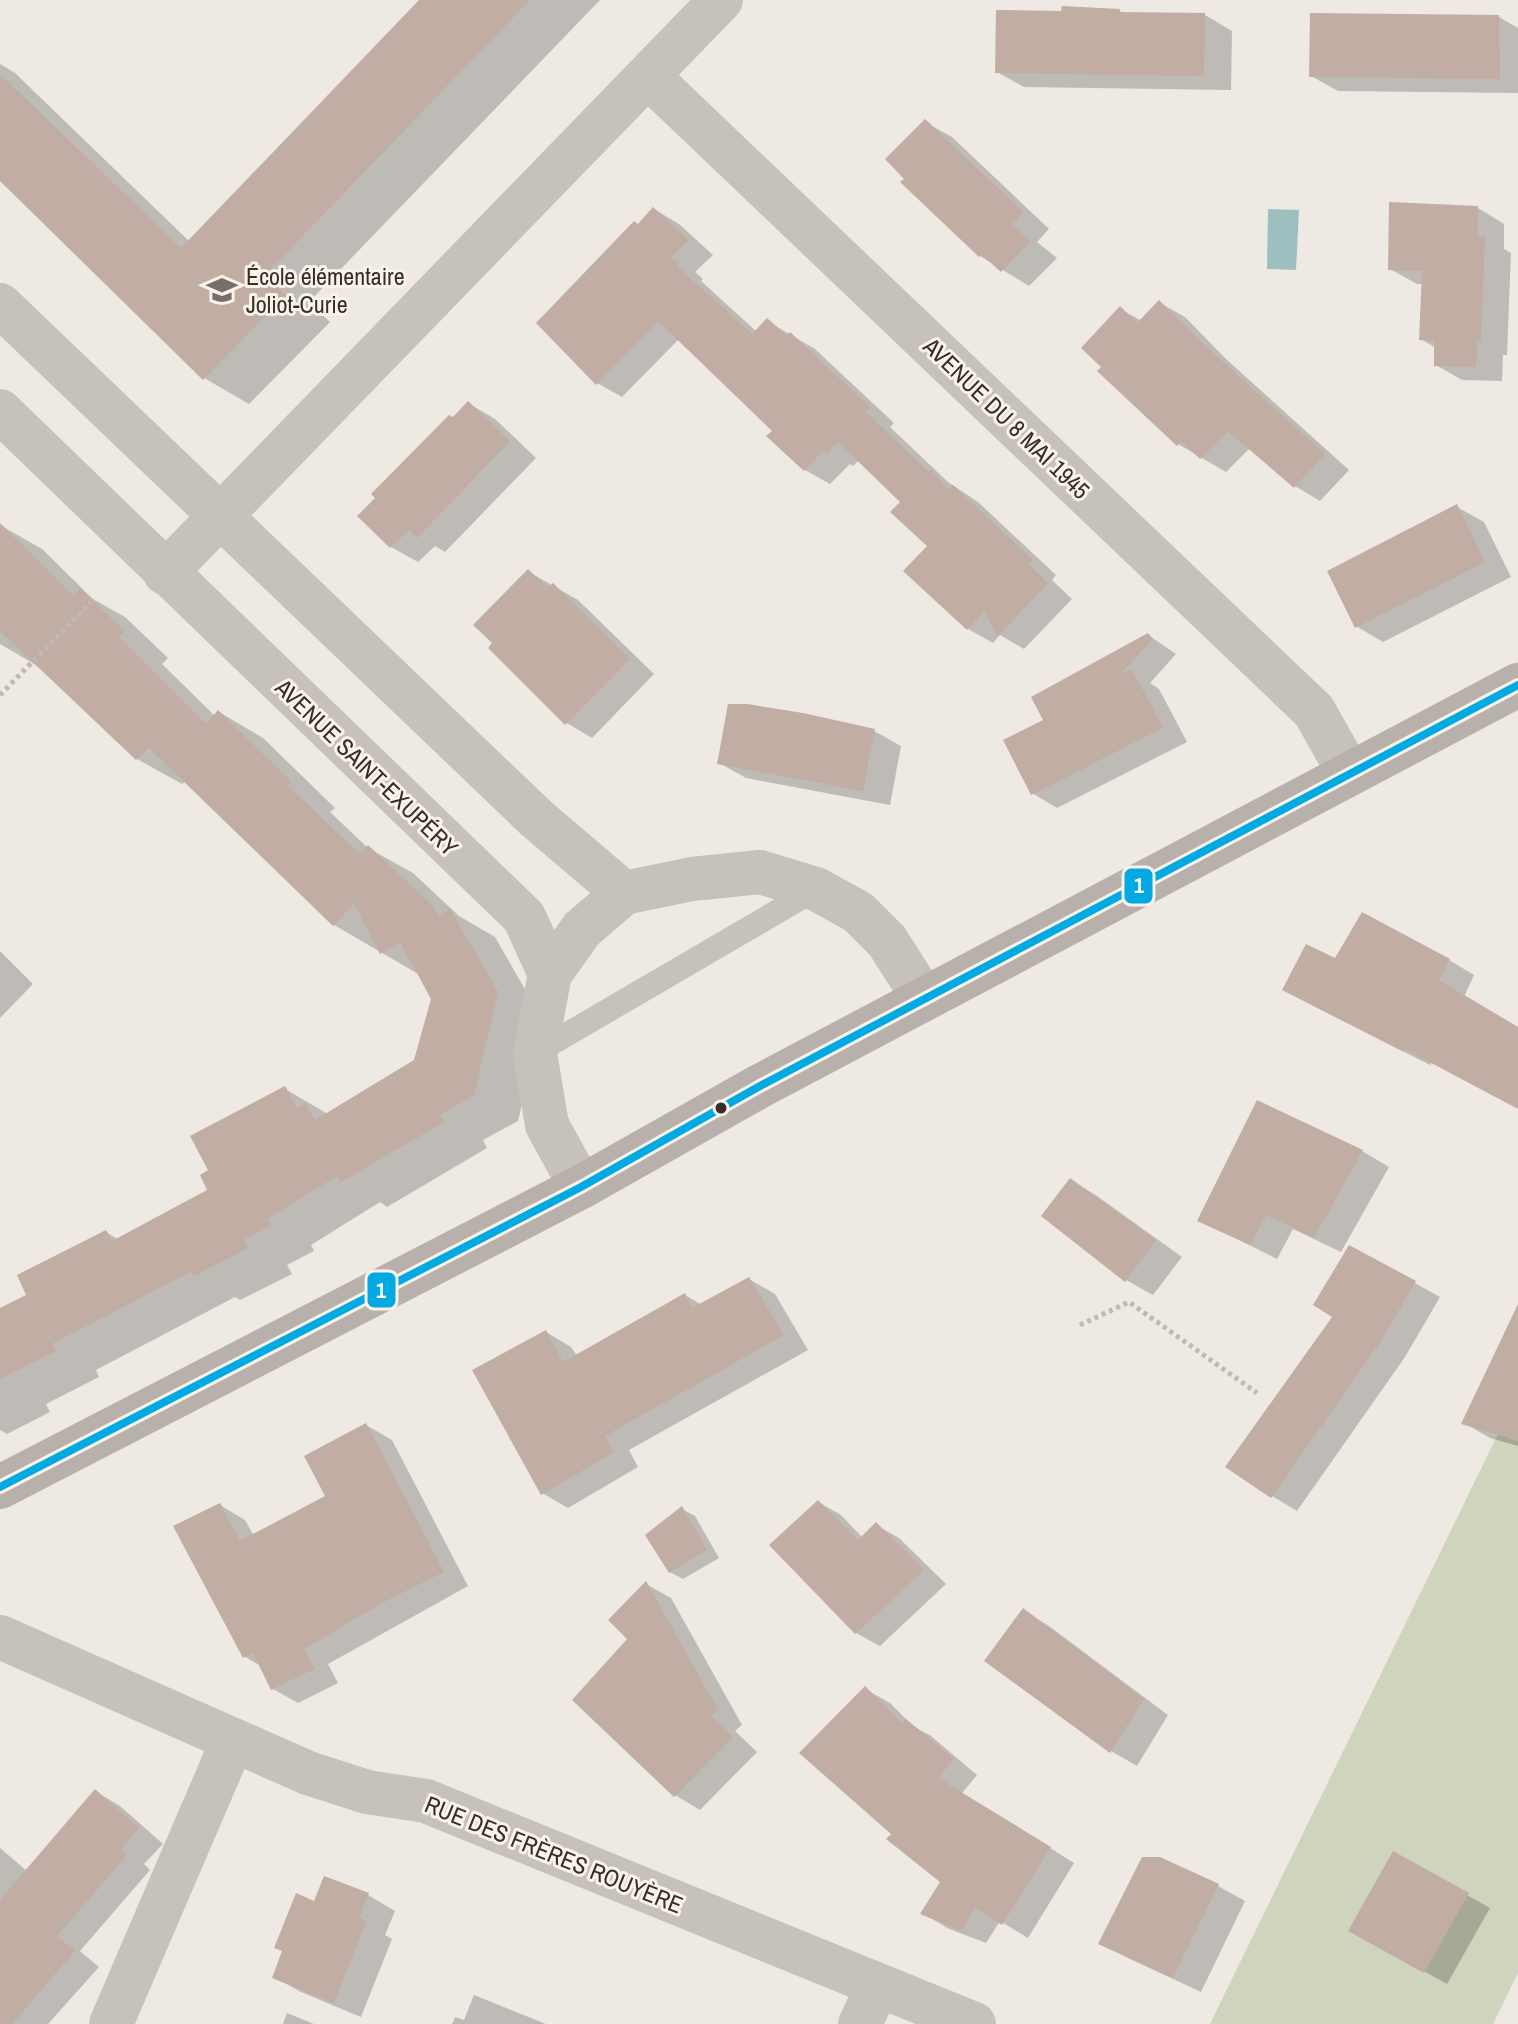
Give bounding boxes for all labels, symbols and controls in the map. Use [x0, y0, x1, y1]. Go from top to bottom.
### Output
place label: École élémentaire Joliot-Curie [246, 260, 405, 320]
school or university icon: École élémentaire Joliot-Curie [205, 273, 239, 307]
street label: AVENUE DU 8 MAI 1945 [916, 330, 1097, 506]
street label: AVENUE SAINT-EXUPÉRY [268, 671, 465, 863]
line badge: 1 [1123, 867, 1154, 905]
text: 1 [1134, 870, 1145, 900]
unlabelled marker [713, 1100, 729, 1116]
line badge: 1 [366, 1271, 397, 1309]
text: 1 [376, 1275, 387, 1305]
street label: RUE DES FRÈRES ROUYÈRE [420, 1788, 688, 1920]

